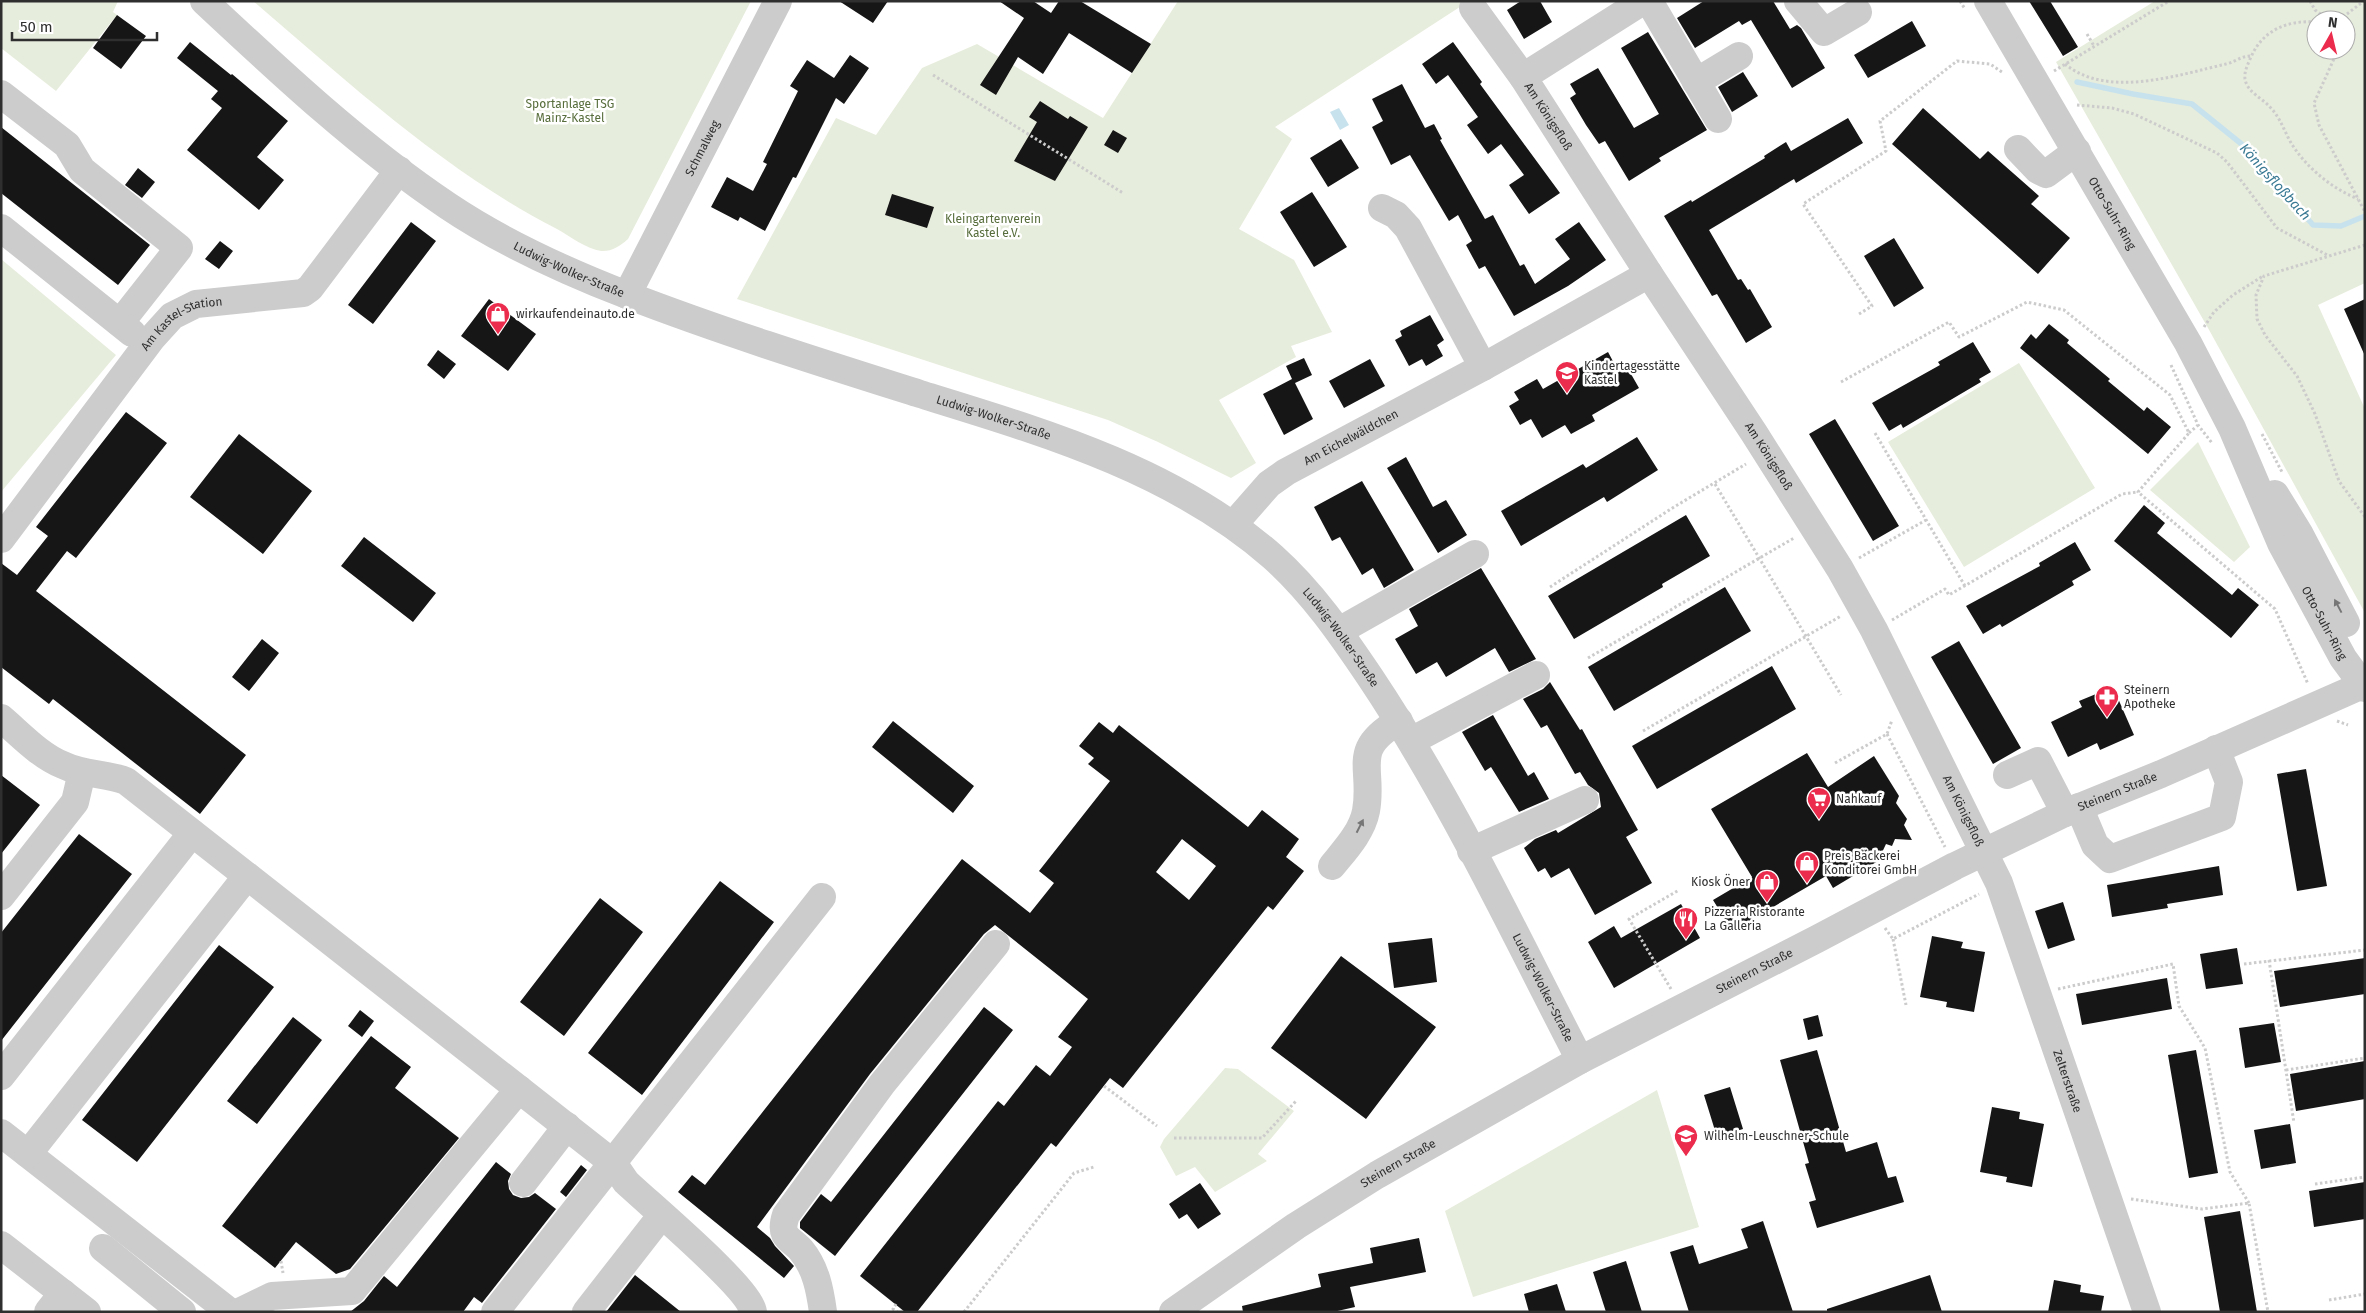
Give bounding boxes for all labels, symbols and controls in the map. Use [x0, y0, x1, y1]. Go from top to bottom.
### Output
scale bar [12, 10, 158, 42]
north arrow [2306, 10, 2356, 60]
text: N [2327, 14, 2339, 32]
text: 50 m [20, 18, 53, 36]
street label: Am Königsfloß [1521, 80, 1575, 153]
park label: Sportanlage TSG Mainz-Kastel [526, 97, 614, 125]
street label: Schmalweg [682, 117, 723, 179]
water label: Königsfloßbach [2236, 140, 2314, 224]
street label: Otto-Suhr-Ring [2085, 175, 2139, 253]
park label: Kleingartenverein Kastel e.V. [945, 212, 1041, 240]
street label: Ludwig-Wolker-Straße [511, 239, 626, 300]
street label: Am Kastel-Station [138, 294, 223, 353]
shop icon: wirkaufendeinauto.de [485, 301, 511, 335]
place label: wirkaufendeinauto.de [516, 307, 635, 321]
place label: Kindertagesstätte Kastel [1584, 359, 1680, 387]
school or university icon: Kindertagesstätte Kastel [1554, 360, 1580, 394]
street label: Ludwig-Wolker-Straße [935, 392, 1053, 443]
street label: Am Eichelwäldchen [1301, 406, 1401, 468]
street label: Am Königsfloß [1742, 420, 1795, 493]
street label: Otto-Suhr-Ring [2299, 584, 2350, 663]
street label: Ludwig-Wolker-Straße [1300, 585, 1382, 690]
one-way arrow [2334, 599, 2342, 614]
place label: Steinern Apotheke [2124, 683, 2176, 711]
pharmacy icon: Steinern Apotheke [2094, 684, 2120, 718]
street label: Steinern Straße [2076, 769, 2159, 814]
street label: Am Königsfloß [1940, 773, 1987, 849]
supermarket icon: Nahkauf [1806, 786, 1832, 820]
place label: Nahkauf [1836, 792, 1882, 806]
one-way arrow [1356, 819, 1364, 834]
place label: Preis Bäckerei Konditorei GmbH [1824, 849, 1917, 877]
shop icon: Preis Bäckerei Konditorei GmbH [1794, 850, 1820, 884]
shop icon: Kiosk Öner [1754, 869, 1780, 903]
place label: Kiosk Öner [1691, 873, 1750, 889]
place label: Pizzeria Ristorante La Galleria [1704, 905, 1805, 933]
restaurant icon: Pizzeria Ristorante La Galleria [1673, 906, 1699, 940]
street label: Ludwig-Wolker-Straße [1510, 931, 1576, 1044]
street label: Steinern Straße [1714, 945, 1795, 996]
street label: Zelterstraße [2050, 1048, 2085, 1114]
school or university icon: Wilhelm-Leuschner-Schule [1673, 1123, 1699, 1157]
place label: Wilhelm-Leuschner-Schule [1704, 1129, 1849, 1143]
street label: Steinern Straße [1358, 1136, 1438, 1191]

